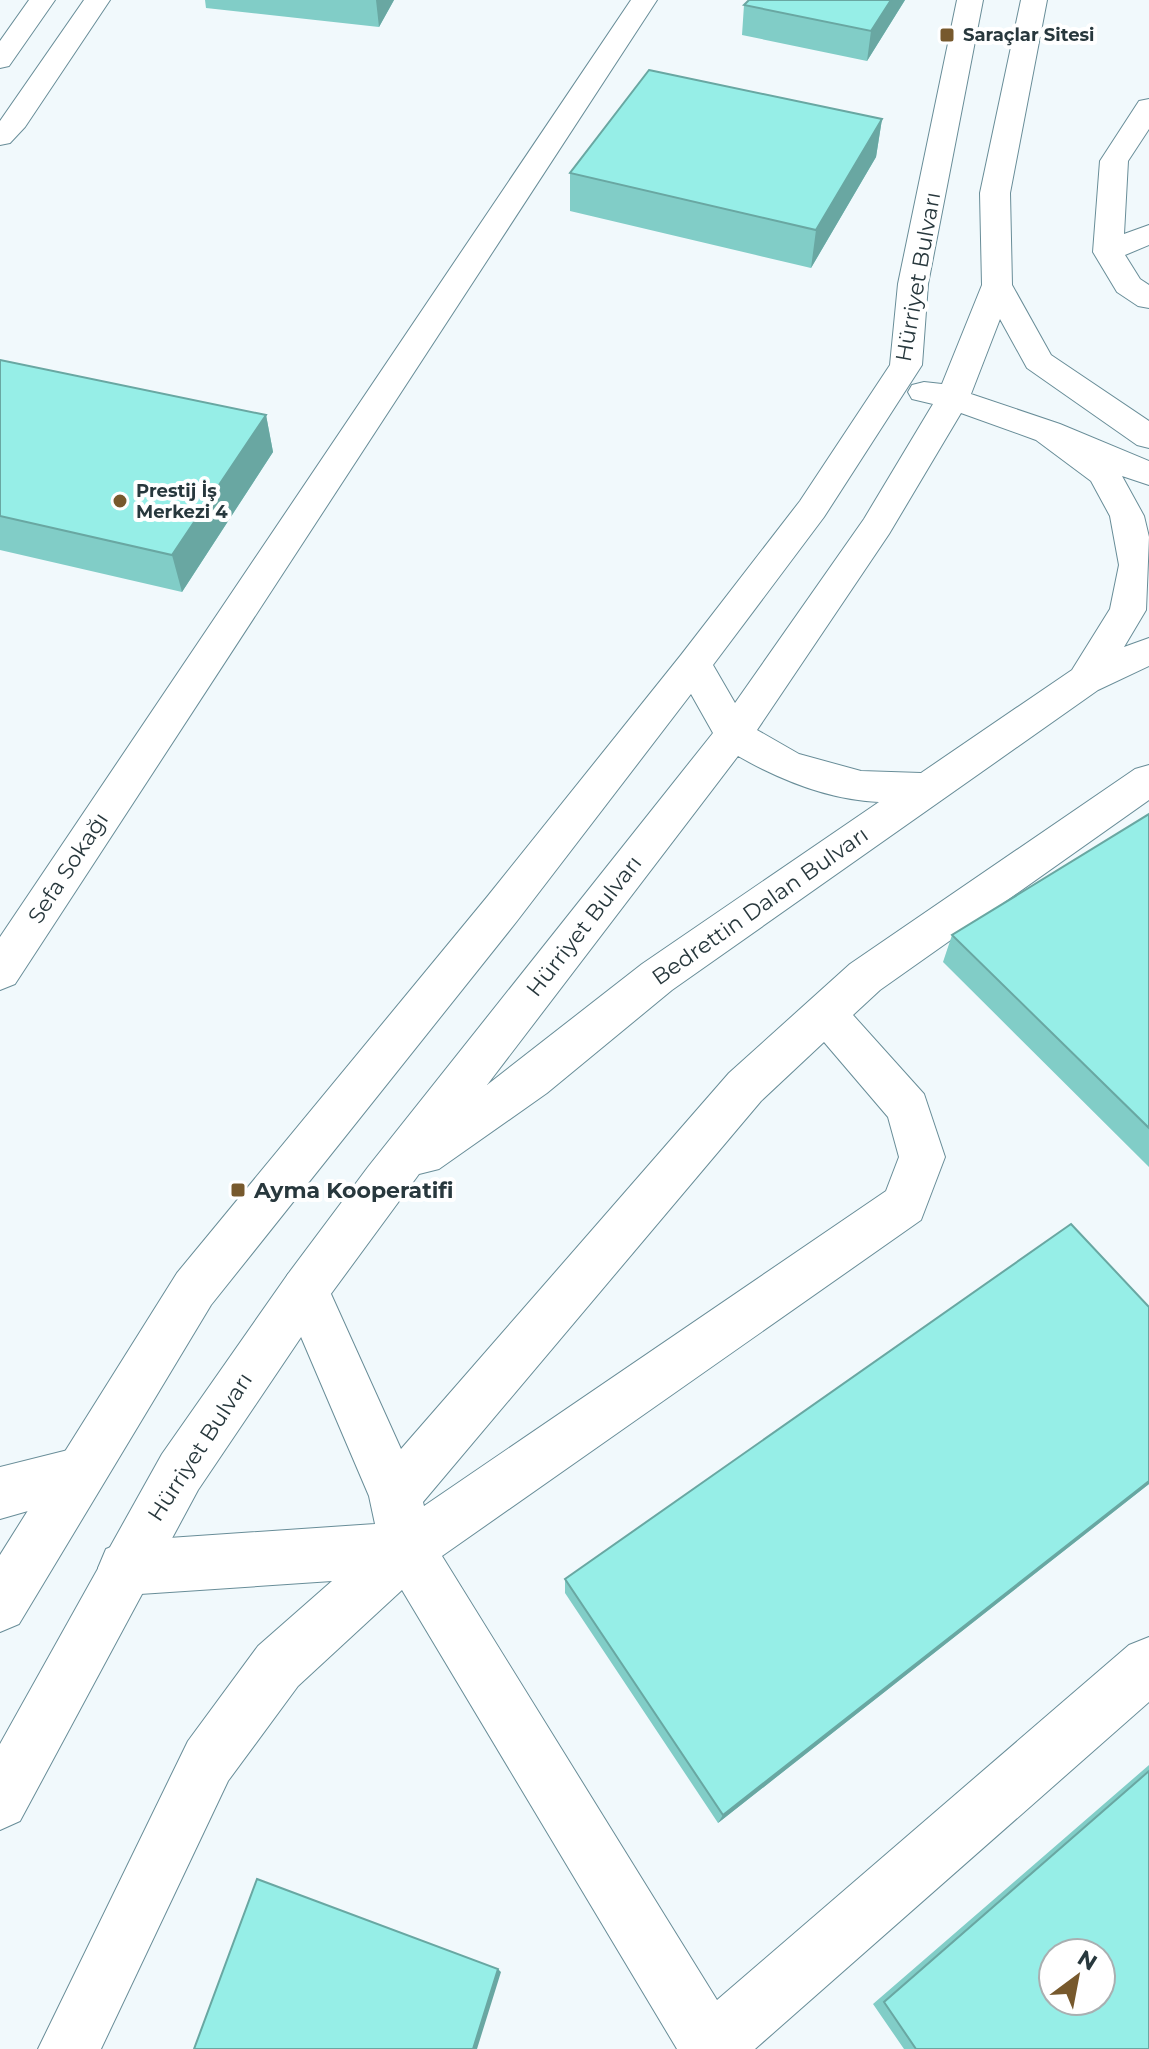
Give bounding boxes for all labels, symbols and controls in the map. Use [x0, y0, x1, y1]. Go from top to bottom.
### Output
place label: Saraçlar Sitesi [963, 24, 1095, 46]
marker: Saraçlar Sitesi [938, 26, 956, 44]
street label: Hürriyet Bulvarı [890, 190, 946, 364]
place label: Prestij İş Merkezi 4 [136, 480, 228, 523]
marker: Prestij İş Merkezi 4 [111, 492, 129, 510]
street label: Sefa Sokağı [22, 807, 114, 929]
street label: Bedrettin Dalan Bulvarı [647, 821, 873, 991]
street label: Hürriyet Bulvarı [521, 850, 647, 1002]
place label: Ayma Kooperatifi [253, 1177, 454, 1204]
marker: Ayma Kooperatifi [229, 1181, 247, 1199]
street label: Hürriyet Bulvarı [142, 1368, 258, 1526]
north arrow [1037, 1937, 1117, 2017]
text: N [1073, 1944, 1102, 1977]

